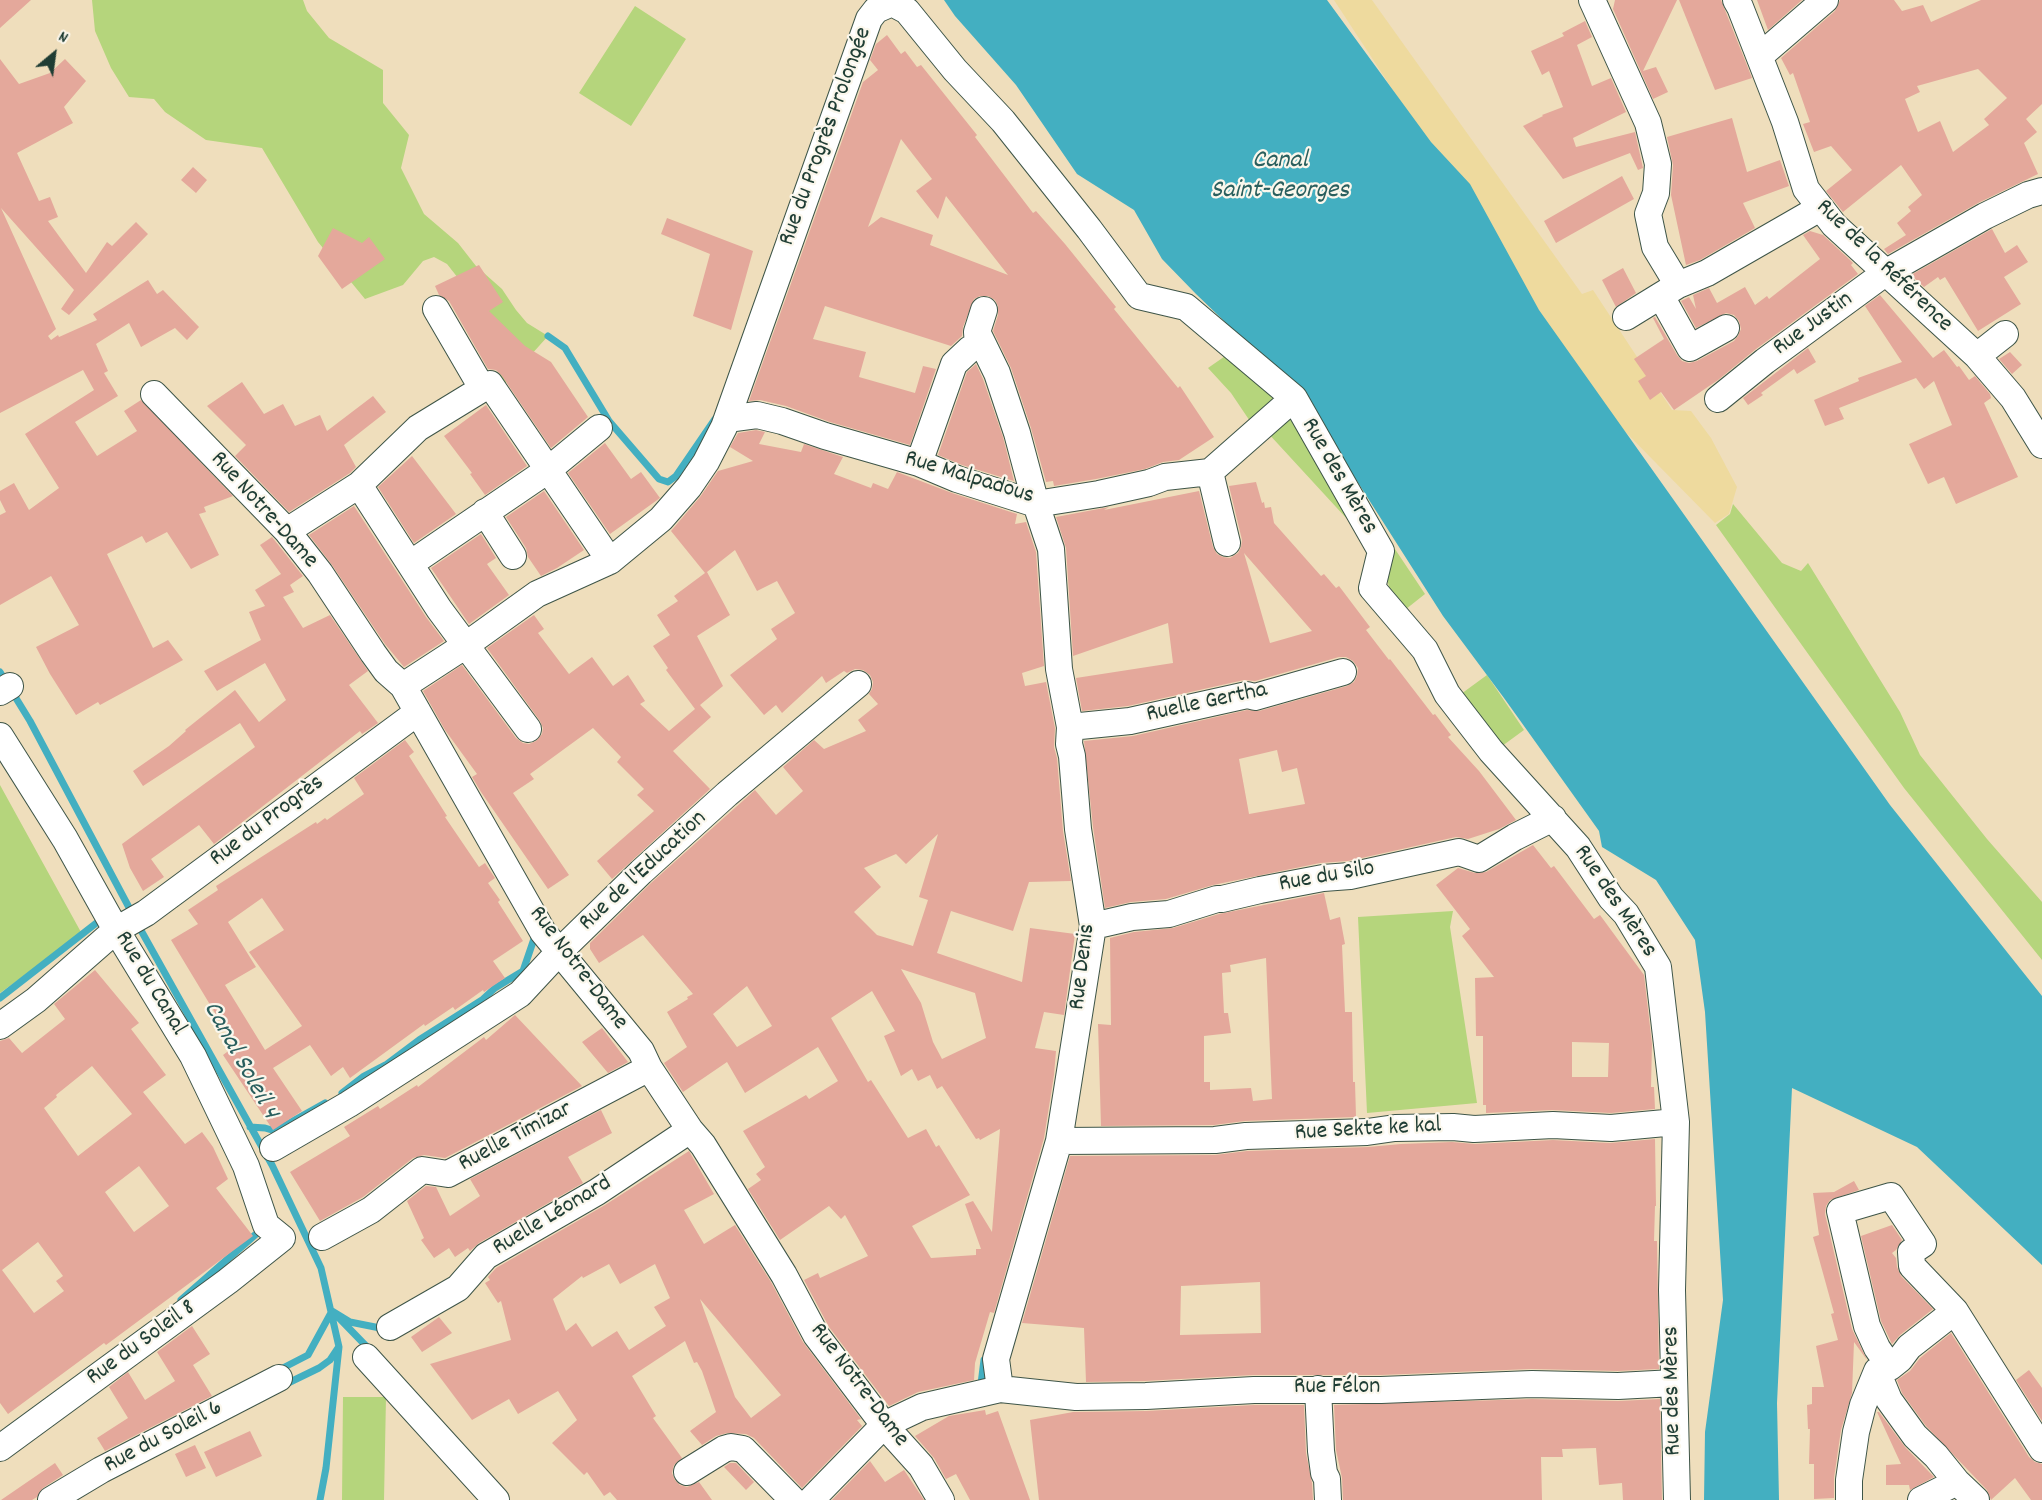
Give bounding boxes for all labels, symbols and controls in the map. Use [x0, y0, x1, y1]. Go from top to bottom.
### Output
north arrow [24, 24, 84, 84]
street label: Rue du Progrès Prolongée [774, 24, 880, 250]
text: N [54, 26, 72, 50]
water label: Canal Saint-Georges [1211, 146, 1349, 207]
street label: Rue de la Référence [1808, 194, 1958, 340]
street label: Rue Justin [1768, 286, 1860, 364]
street label: Rue des Mères [1293, 414, 1383, 540]
street label: Rue Notre-Dame [203, 446, 323, 576]
street label: Rue Malpadous [901, 446, 1037, 512]
street label: Ruelle Gertha [1144, 677, 1270, 731]
street label: Rue du Progrès [205, 770, 331, 874]
street label: Rue de l'Education [574, 805, 714, 939]
street label: Rue des Mères [1566, 840, 1662, 964]
street label: Rue du Silo [1277, 855, 1377, 901]
street label: Rue Notre-Dame [521, 901, 633, 1037]
street label: Rue Denis [1064, 922, 1104, 1012]
street label: Rue du Canal [107, 927, 191, 1041]
water label: Canal Soleil 4 [194, 997, 284, 1125]
street label: Ruelle Timizar [454, 1096, 578, 1180]
street label: Rue Sekte ke kal [1294, 1113, 1442, 1149]
street label: Ruelle Léonard [488, 1170, 618, 1264]
street label: Rue du Soleil 8 [82, 1295, 202, 1393]
street label: Rue Notre-Dame [802, 1318, 914, 1454]
street label: Rue des Mères [1658, 1326, 1690, 1456]
street label: Rue Félon [1294, 1375, 1380, 1403]
street label: Rue du Soleil 6 [100, 1395, 228, 1481]

